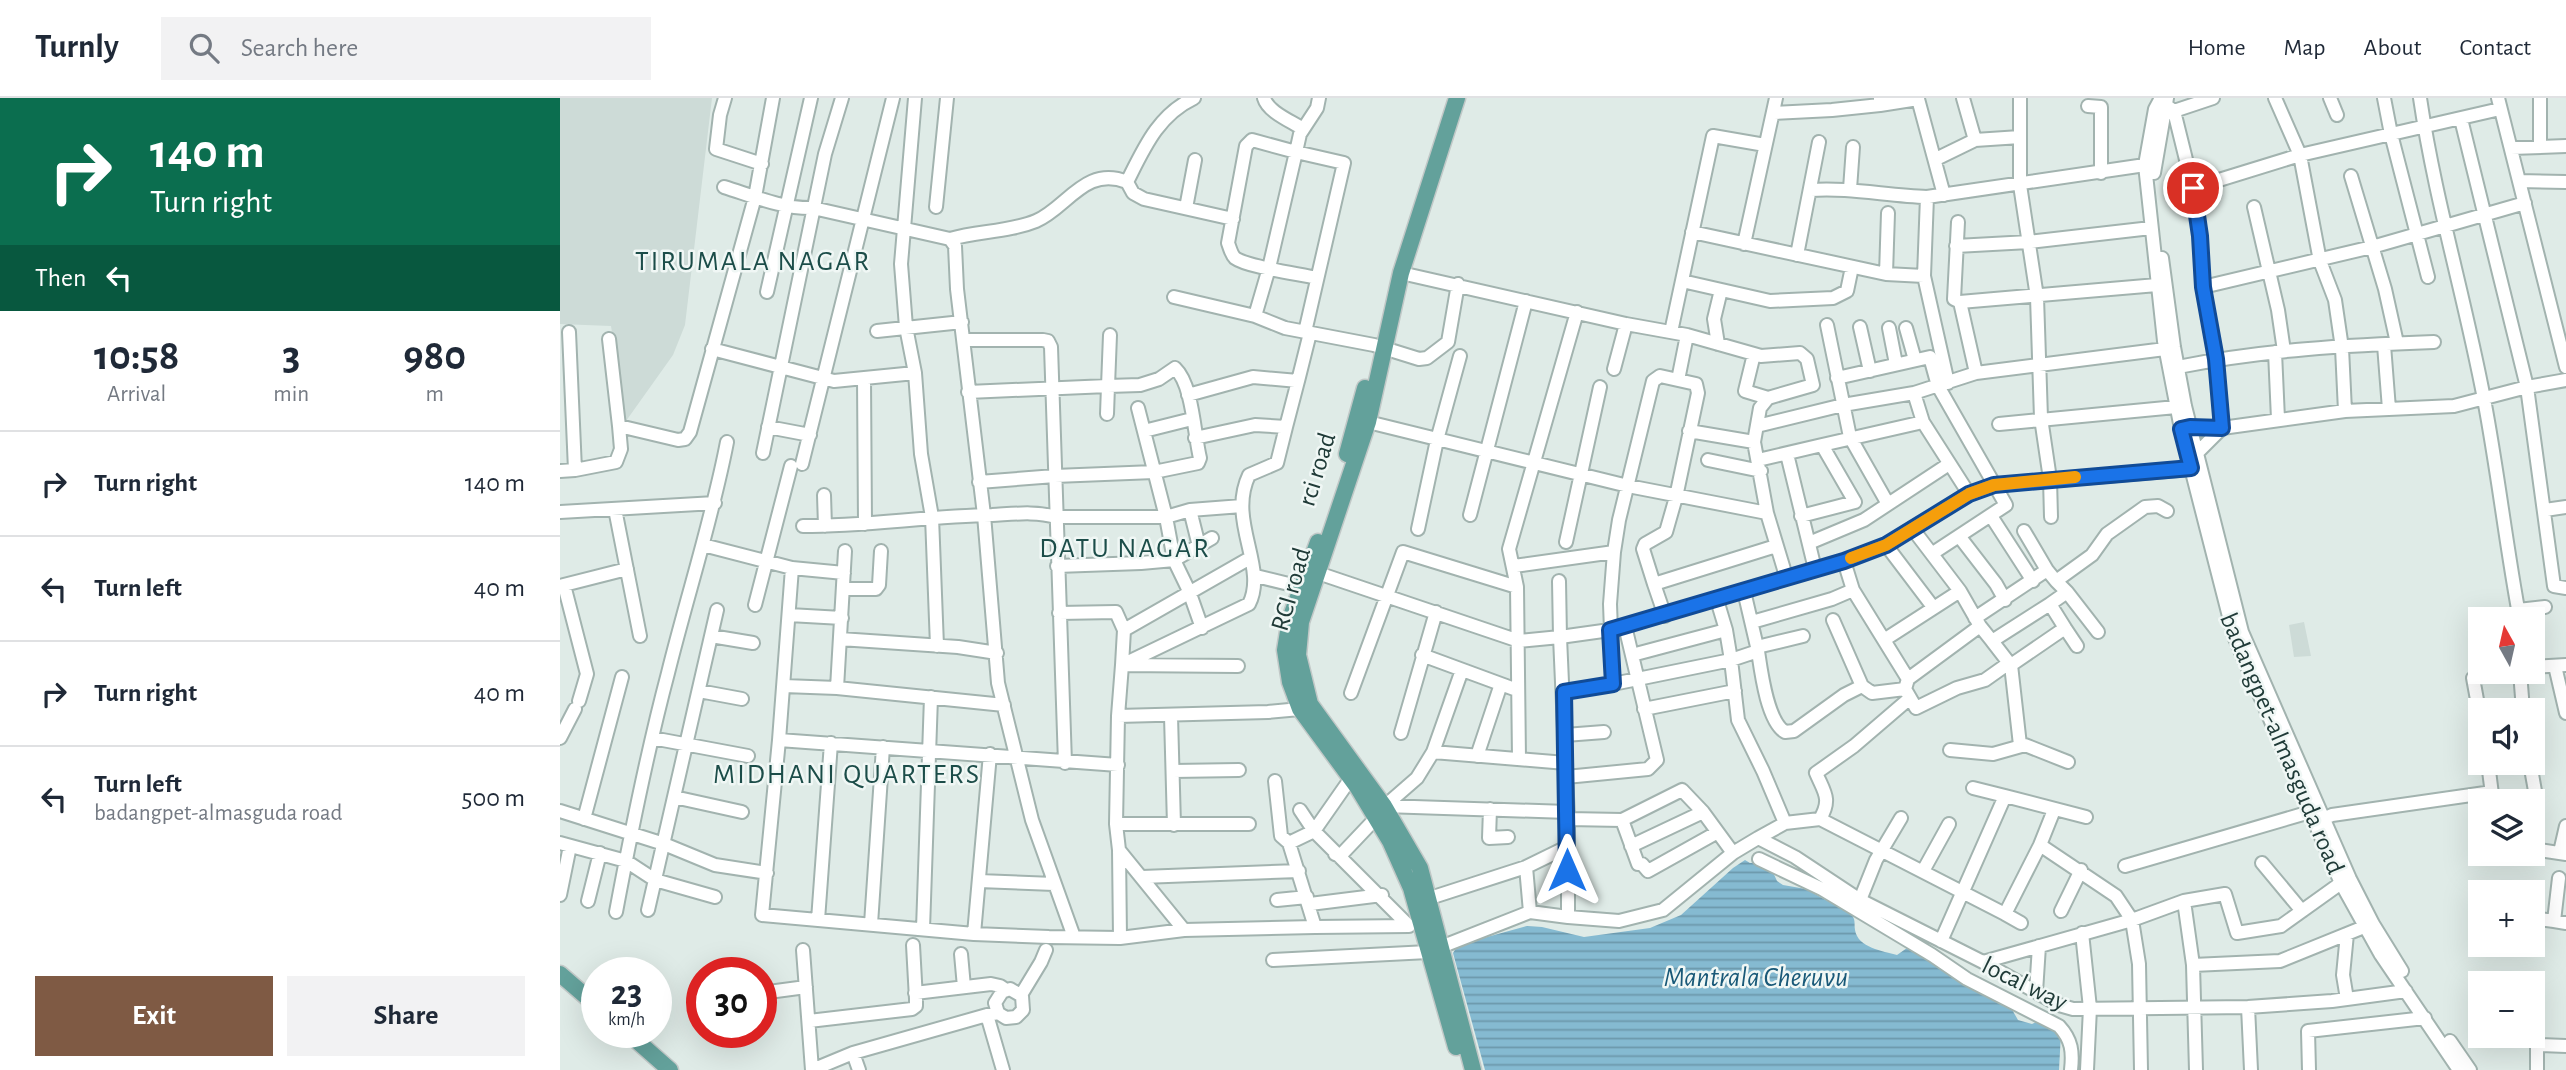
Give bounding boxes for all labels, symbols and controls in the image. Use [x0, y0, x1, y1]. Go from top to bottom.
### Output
search box [161, 17, 651, 80]
icon: search [185, 29, 223, 67]
text: Turnly [35, 31, 119, 64]
text: Search here [241, 35, 358, 61]
text: Home [2188, 36, 2246, 60]
text: Map [2284, 36, 2326, 60]
text: About [2364, 36, 2421, 60]
text: Contact [2459, 36, 2531, 60]
icon: right [35, 126, 126, 217]
text: 140 m [150, 128, 265, 177]
pin [2163, 158, 2223, 218]
icon: arrive [2174, 169, 2212, 207]
text: Turn right [150, 186, 272, 218]
district label: TIRUMALA NAGAR [635, 248, 871, 276]
icon: left [100, 259, 138, 297]
text: Then [35, 265, 86, 291]
text: 10:58 [94, 335, 179, 377]
text: 3 [282, 335, 300, 377]
text: 980 [403, 335, 466, 377]
text: Arrival [107, 383, 166, 406]
text: min [273, 383, 309, 406]
text: m [425, 383, 444, 406]
street label: rci road [1293, 429, 1340, 509]
icon: right [35, 465, 73, 503]
text: Turn right [94, 470, 197, 496]
text: 140 m [465, 470, 525, 496]
district label: DATU NAGAR [1039, 535, 1211, 563]
street label: RCI road [1267, 545, 1315, 634]
icon: left [35, 570, 73, 608]
text: Turn left [94, 575, 182, 601]
text: 40 m [474, 575, 525, 601]
north arrow [2468, 607, 2544, 684]
map controls [2468, 607, 2545, 1048]
street label: badangpet-almasguda road [2215, 609, 2349, 878]
icon: right [35, 675, 73, 713]
text: Turn right [94, 680, 197, 706]
text: 40 m [474, 680, 525, 706]
button: sound [2468, 698, 2545, 775]
district label: MIDHANI QUARTERS [713, 761, 981, 789]
text: Turn left [94, 771, 182, 797]
icon: left [35, 780, 73, 818]
text: 500 m [462, 785, 525, 811]
button: layers [2468, 789, 2545, 866]
text: badangpet-almasguda road [94, 802, 343, 825]
position arrow [1530, 833, 1604, 907]
button: + [2468, 880, 2545, 957]
street label: local way [1978, 952, 2071, 1016]
speed limit sign: 30 [686, 957, 777, 1048]
water label: Mantrala Cheruvu [1664, 964, 1848, 992]
button: − [2468, 971, 2545, 1048]
button: Exit [35, 976, 273, 1056]
button: Share [287, 976, 525, 1056]
text: 23 [611, 976, 642, 1011]
text: km/h [608, 1011, 645, 1029]

